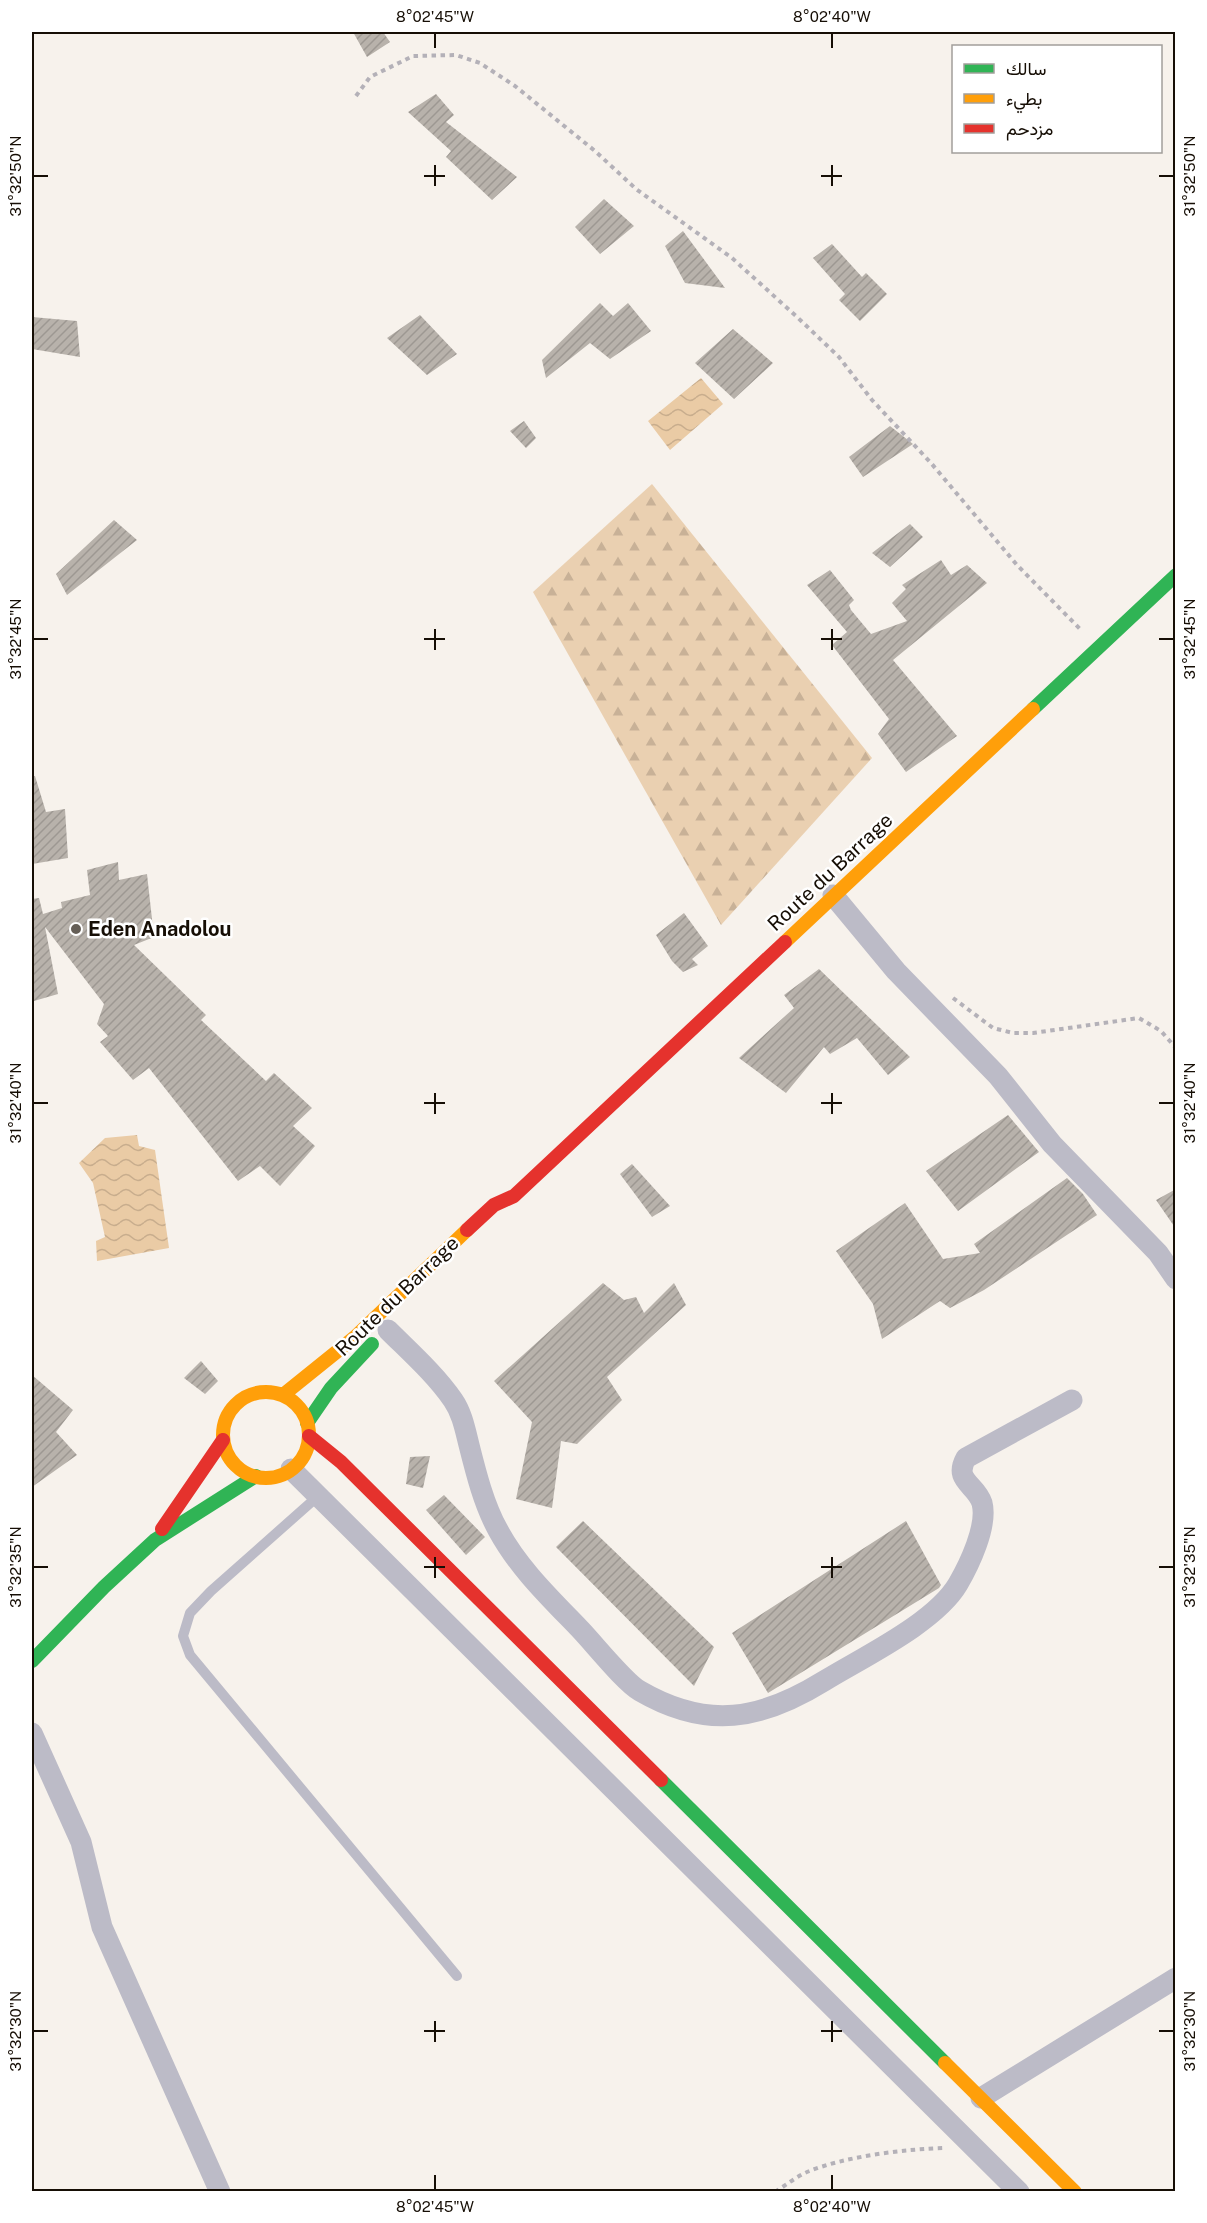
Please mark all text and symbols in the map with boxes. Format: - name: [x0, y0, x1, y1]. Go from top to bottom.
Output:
- text: 8°02'45"W: [396, 8, 474, 25]
- text: 8°02'40"W: [793, 8, 871, 25]
- legend: [952, 45, 1162, 153]
- text: سالك: [1006, 58, 1046, 79]
- text: بطيء: [1006, 88, 1042, 114]
- text: مزدحم: [1006, 118, 1053, 141]
- text: 31°32'50"N: [7, 135, 24, 217]
- text: 31°32'50"N: [1181, 135, 1198, 217]
- text: 31°32'45"N: [7, 598, 24, 680]
- text: 31°32'45"N: [1181, 598, 1198, 680]
- street label: Route du Barrage: [763, 808, 897, 936]
- place label: Eden Anadolou: [88, 917, 231, 941]
- marker: Eden Anadolou: [69, 922, 83, 936]
- text: 31°32'40"N: [7, 1063, 24, 1143]
- text: 31°32'40"N: [1181, 1063, 1198, 1143]
- street label: Route du Barrage: [330, 1231, 464, 1361]
- text: 31°32'35"N: [7, 1526, 24, 1608]
- text: 31°32'35"N: [1181, 1526, 1198, 1608]
- text: 31°32'30"N: [7, 1991, 24, 2071]
- text: 31°32'30"N: [1181, 1991, 1198, 2071]
- text: 8°02'45"W: [396, 2198, 474, 2215]
- text: 8°02'40"W: [793, 2198, 871, 2215]

